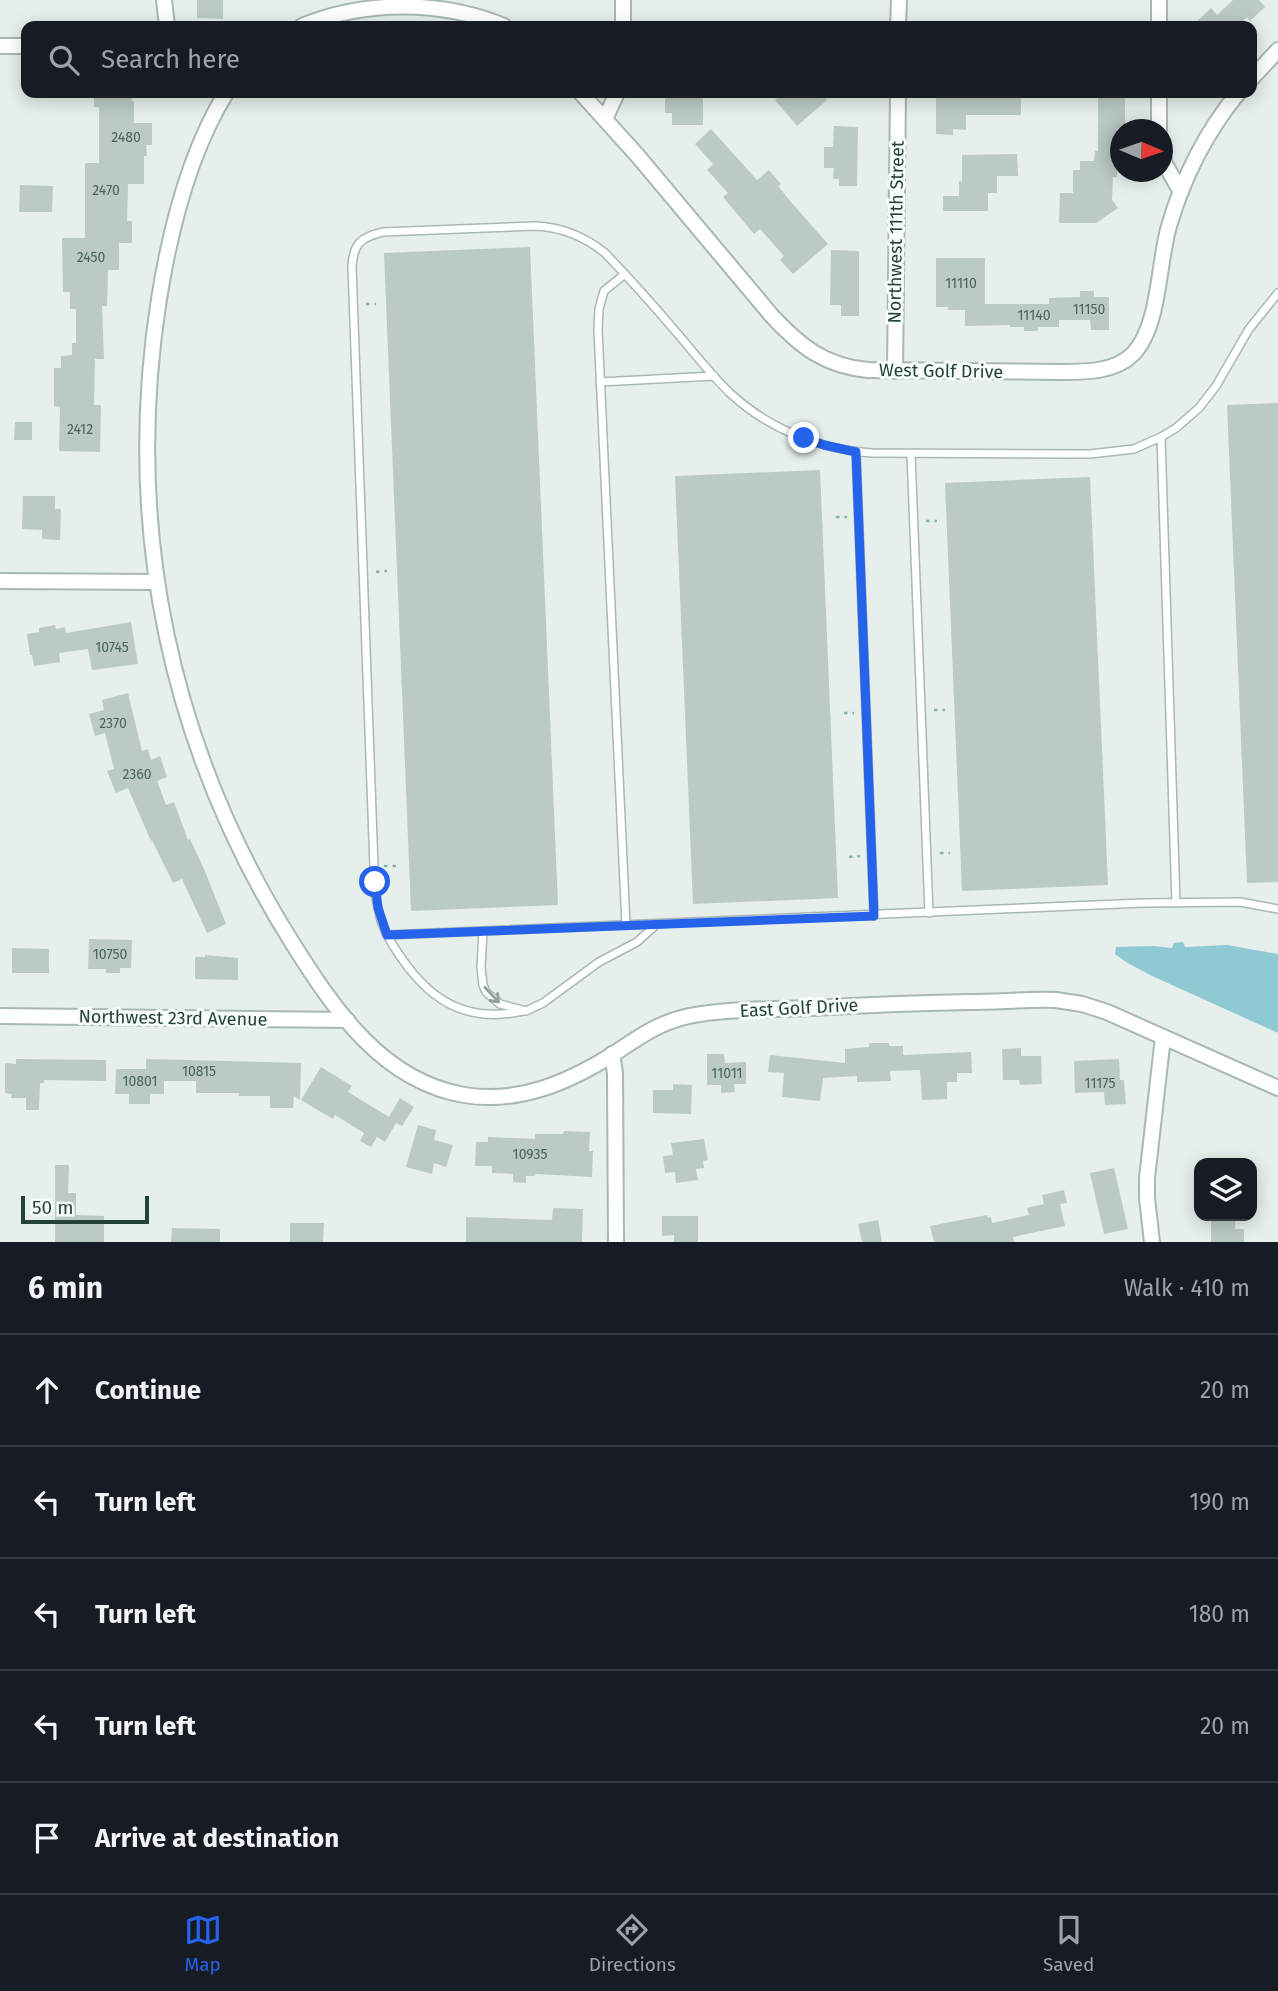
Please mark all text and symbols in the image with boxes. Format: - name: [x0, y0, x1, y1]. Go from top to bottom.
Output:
- search box: [21, 21, 1257, 98]
- icon: search: [45, 41, 83, 79]
- text: Search here: [101, 44, 240, 75]
- north arrow: [1110, 119, 1173, 182]
- house number: 2480: [111, 129, 141, 146]
- street label: Northwest 111th Street: [883, 140, 909, 324]
- house number: 2470: [92, 182, 120, 199]
- house number: 2450: [77, 249, 106, 266]
- house number: 11110: [945, 275, 977, 292]
- house number: 11150: [1073, 301, 1105, 318]
- house number: 11140: [1017, 307, 1051, 324]
- street label: West Golf Drive: [879, 359, 1003, 383]
- house number: 2412: [67, 421, 93, 438]
- route end: [788, 422, 819, 453]
- house number: 10745: [95, 639, 129, 656]
- house number: 2370: [99, 715, 127, 732]
- house number: 2360: [122, 766, 152, 783]
- route start: [359, 866, 390, 897]
- house number: 10750: [93, 946, 127, 963]
- one-way arrow: [484, 986, 500, 1004]
- street label: East Golf Drive: [739, 994, 859, 1022]
- street label: Northwest 23rd Avenue: [78, 1005, 268, 1031]
- house number: 10815: [182, 1063, 216, 1080]
- house number: 11011: [711, 1065, 743, 1082]
- house number: 10801: [122, 1073, 158, 1090]
- house number: 11175: [1085, 1075, 1115, 1092]
- house number: 10935: [513, 1146, 547, 1163]
- map controls: [1194, 1158, 1257, 1221]
- button: layers: [1194, 1158, 1257, 1221]
- scale bar: [21, 1193, 149, 1225]
- text: 50 m: [32, 1196, 73, 1219]
- text: 6 min: [28, 1270, 103, 1306]
- text: Walk · 410 m: [1124, 1274, 1250, 1302]
- icon: ahead: [28, 1371, 66, 1409]
- text: Continue: [95, 1375, 201, 1406]
- text: 20 m: [1200, 1376, 1250, 1404]
- icon: left: [28, 1483, 66, 1521]
- text: Turn left: [95, 1487, 196, 1518]
- text: 190 m: [1189, 1488, 1250, 1516]
- icon: left: [28, 1595, 66, 1633]
- text: Turn left: [95, 1599, 196, 1630]
- text: 180 m: [1189, 1600, 1250, 1628]
- icon: left: [28, 1707, 66, 1745]
- text: Turn left: [95, 1711, 196, 1742]
- text: 20 m: [1200, 1712, 1250, 1740]
- icon: arrive: [28, 1819, 66, 1857]
- text: Arrive at destination: [95, 1823, 339, 1854]
- tab: Map: [184, 1911, 222, 1976]
- tab: Directions: [589, 1911, 676, 1976]
- tab: Saved: [1043, 1911, 1094, 1976]

